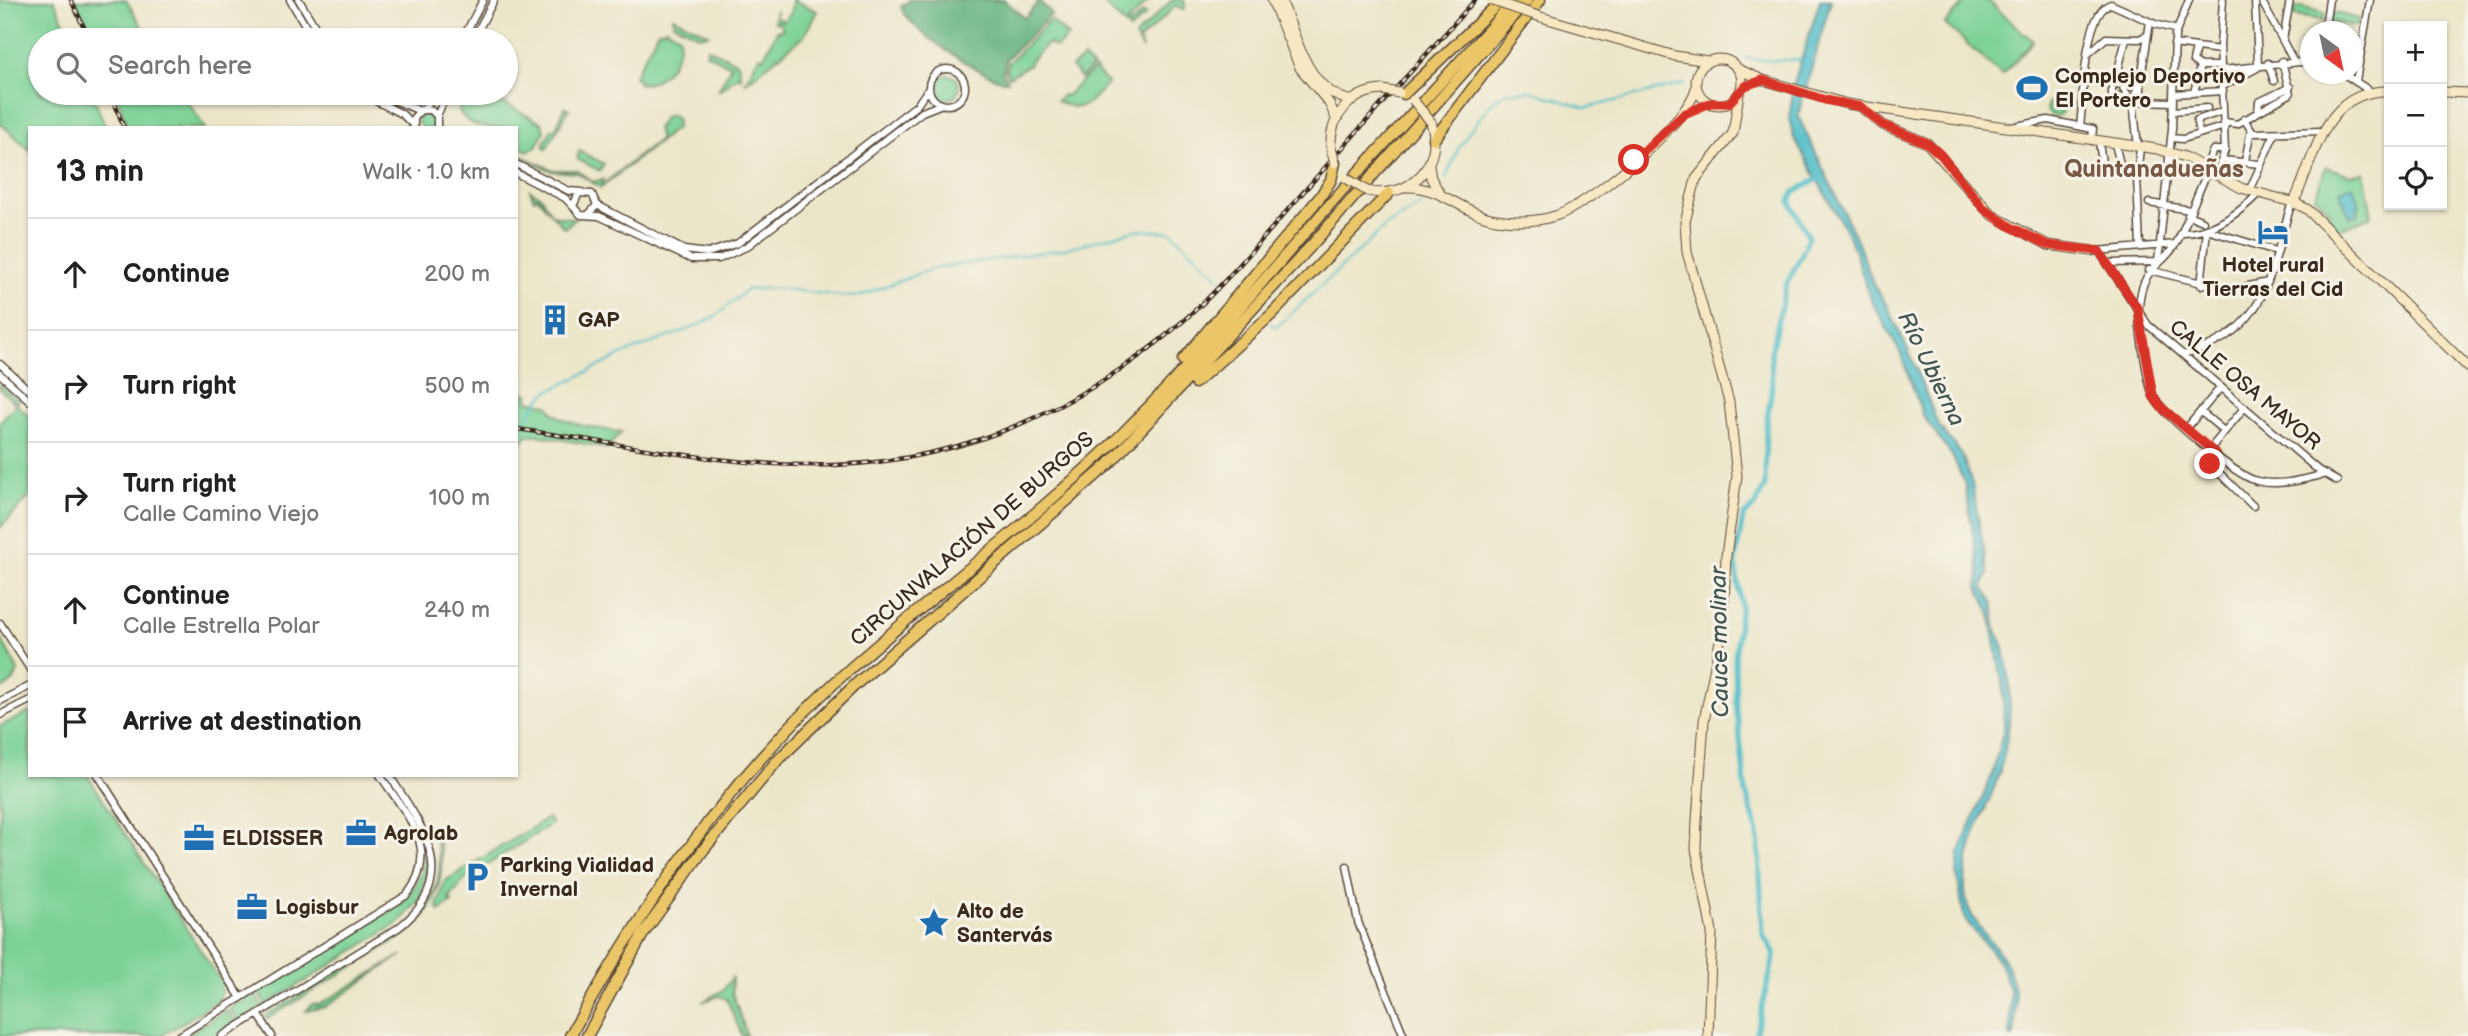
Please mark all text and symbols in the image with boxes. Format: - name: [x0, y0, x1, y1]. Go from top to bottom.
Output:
- north arrow: [2300, 21, 2363, 84]
- map controls: [2384, 21, 2447, 210]
- button: +: [2384, 21, 2447, 84]
- search box: [28, 28, 518, 105]
- icon: search: [52, 48, 90, 86]
- text: Search here: [108, 51, 252, 82]
- place label: Complejo Deportivo El Portero: [2055, 64, 2246, 113]
- sports icon: Complejo Deportivo El Portero: [2015, 71, 2049, 105]
- button: −: [2384, 84, 2447, 147]
- route start: [1618, 144, 1649, 175]
- button: locate: [2384, 147, 2447, 210]
- text: 13 min: [56, 154, 144, 190]
- district label: Quintanadueñas: [2064, 155, 2244, 184]
- text: Walk · 1.0 km: [363, 158, 490, 186]
- hotel icon: Hotel rural Tierras del Cid: [2256, 215, 2290, 249]
- place label: Hotel rural Tierras del Cid: [2203, 253, 2343, 302]
- icon: ahead: [56, 255, 94, 293]
- text: Continue: [123, 259, 230, 290]
- text: 200 m: [424, 260, 490, 288]
- building icon: GAP: [538, 303, 572, 337]
- water label: Río Ubierna: [1891, 307, 1971, 431]
- place label: GAP: [578, 308, 620, 333]
- street label: CALLE OSA MAYOR: [2164, 314, 2326, 456]
- icon: right: [56, 367, 94, 405]
- text: Turn right: [123, 371, 236, 402]
- text: 500 m: [425, 372, 490, 400]
- street label: CIRCUNVALACIÓN DE BURGOS: [845, 427, 1099, 651]
- route end: [2194, 448, 2225, 479]
- text: Turn right: [123, 469, 236, 500]
- icon: right: [56, 479, 94, 517]
- text: 100 m: [429, 484, 490, 512]
- text: Calle Camino Viejo: [123, 500, 319, 528]
- water label: Cauce molinar: [1705, 565, 1735, 718]
- text: Continue: [123, 581, 230, 612]
- icon: ahead: [56, 591, 94, 629]
- text: 240 m: [424, 596, 490, 624]
- text: Calle Estrella Polar: [123, 612, 320, 640]
- icon: arrive: [56, 703, 94, 741]
- text: Arrive at destination: [123, 707, 362, 738]
- office icon: Agrolab: [344, 816, 378, 850]
- office icon: ELDISSER: [182, 821, 216, 855]
- place label: Agrolab: [383, 821, 458, 846]
- place label: ELDISSER: [222, 826, 323, 851]
- place label: Parking Vialidad Invernal: [500, 853, 654, 902]
- parking icon: Parking Vialidad Invernal: [460, 860, 494, 894]
- office icon: Logisbur: [235, 890, 269, 924]
- place label: Logisbur: [275, 895, 359, 920]
- place label: Alto de Santervás: [956, 899, 1053, 948]
- place icon: Alto de Santervás: [917, 906, 951, 940]

